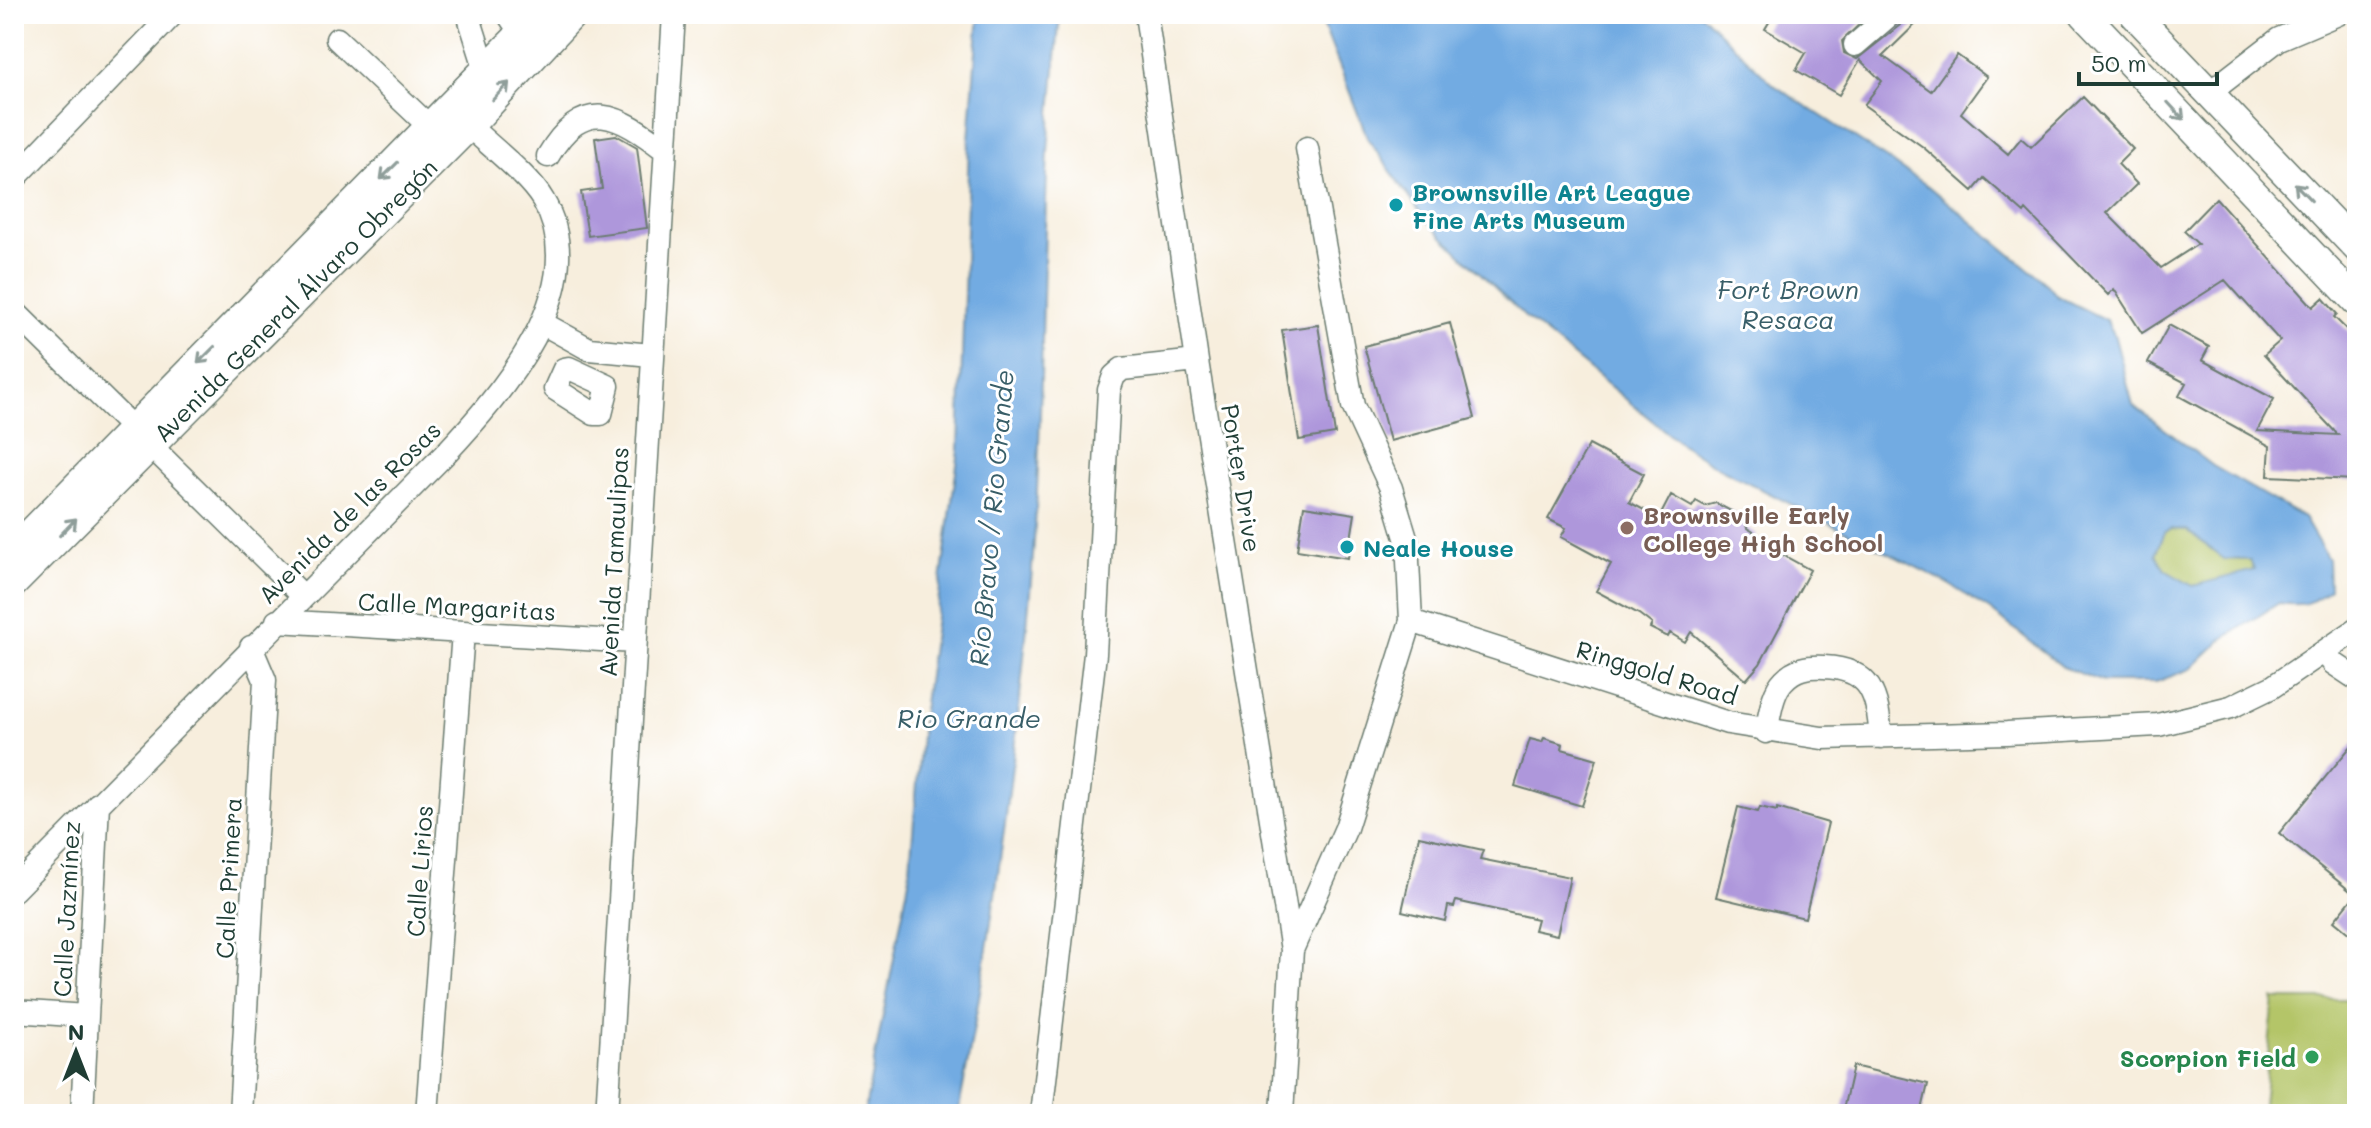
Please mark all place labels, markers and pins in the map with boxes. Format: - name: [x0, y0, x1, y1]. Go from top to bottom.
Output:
- place label: Brownsville Art League Fine Arts Museum: [1412, 176, 1690, 235]
- marker: Brownsville Art League Fine Arts Museum: [1387, 196, 1405, 214]
- place label: Brownsville Early College High School: [1643, 499, 1883, 558]
- marker: Brownsville Early College High School: [1618, 519, 1636, 537]
- place label: Neale House: [1363, 532, 1514, 563]
- marker: Neale House: [1338, 538, 1356, 556]
- place label: Scorpion Field: [2120, 1042, 2296, 1073]
- marker: Scorpion Field: [2303, 1048, 2321, 1066]

